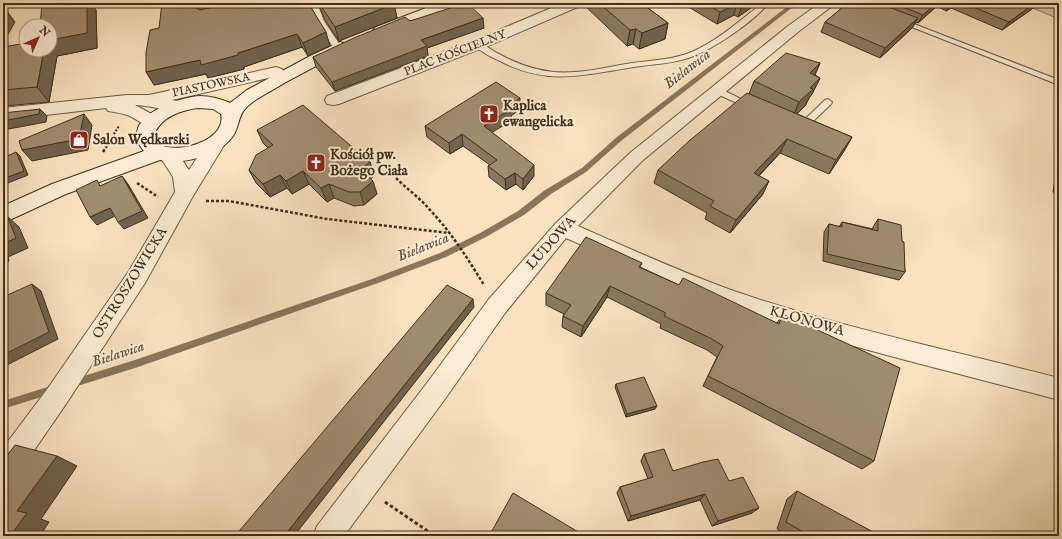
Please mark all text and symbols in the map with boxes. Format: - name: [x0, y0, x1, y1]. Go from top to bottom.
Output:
- north arrow: [18, 18, 58, 58]
- text: N: [35, 23, 53, 40]
- street label: PLAC KOŚCIELNY: [401, 25, 509, 79]
- water label: Bielawica: [660, 45, 714, 93]
- street label: PIASTOWSKA: [171, 69, 252, 101]
- place label: Kaplica ewangelicka: [503, 97, 574, 131]
- church icon: Kaplica ewangelicka: [478, 103, 500, 125]
- shop icon: Salon Wędkarski: [68, 129, 90, 151]
- place label: Salon Wędkarski: [93, 131, 190, 149]
- place label: Kościół pw. Bożego Ciała: [330, 146, 408, 180]
- church icon: Kościół pw. Bożego Ciała: [305, 152, 327, 174]
- street label: LUDOWA: [522, 212, 580, 274]
- street label: OSTROSZOWICKA: [88, 223, 172, 342]
- water label: Bielawica: [394, 228, 452, 266]
- street label: KLONOWA: [767, 302, 847, 340]
- water label: Bielawica: [89, 336, 147, 371]

